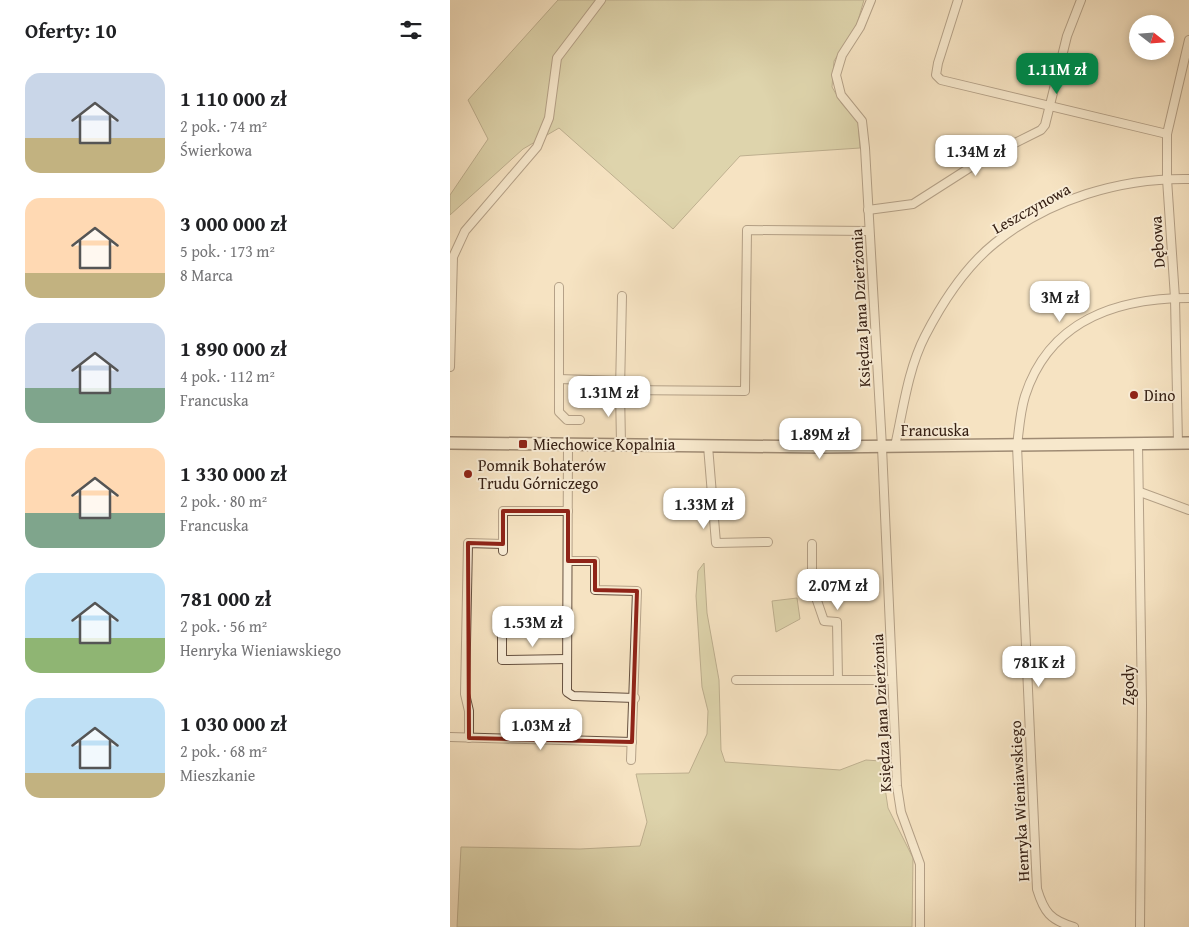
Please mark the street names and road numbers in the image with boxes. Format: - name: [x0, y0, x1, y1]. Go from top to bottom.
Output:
- street label: Leszczynowa: [987, 176, 1075, 239]
- street label: Dębowa: [1143, 215, 1171, 269]
- street label: Księdza Jana Dzierżonia: [844, 228, 876, 388]
- street label: Francuska: [901, 418, 970, 442]
- street label: Księdza Jana Dzierżonia: [865, 633, 897, 793]
- street label: Zgody: [1116, 664, 1140, 706]
- street label: Henryka Wieniawskiego: [1003, 720, 1035, 882]

